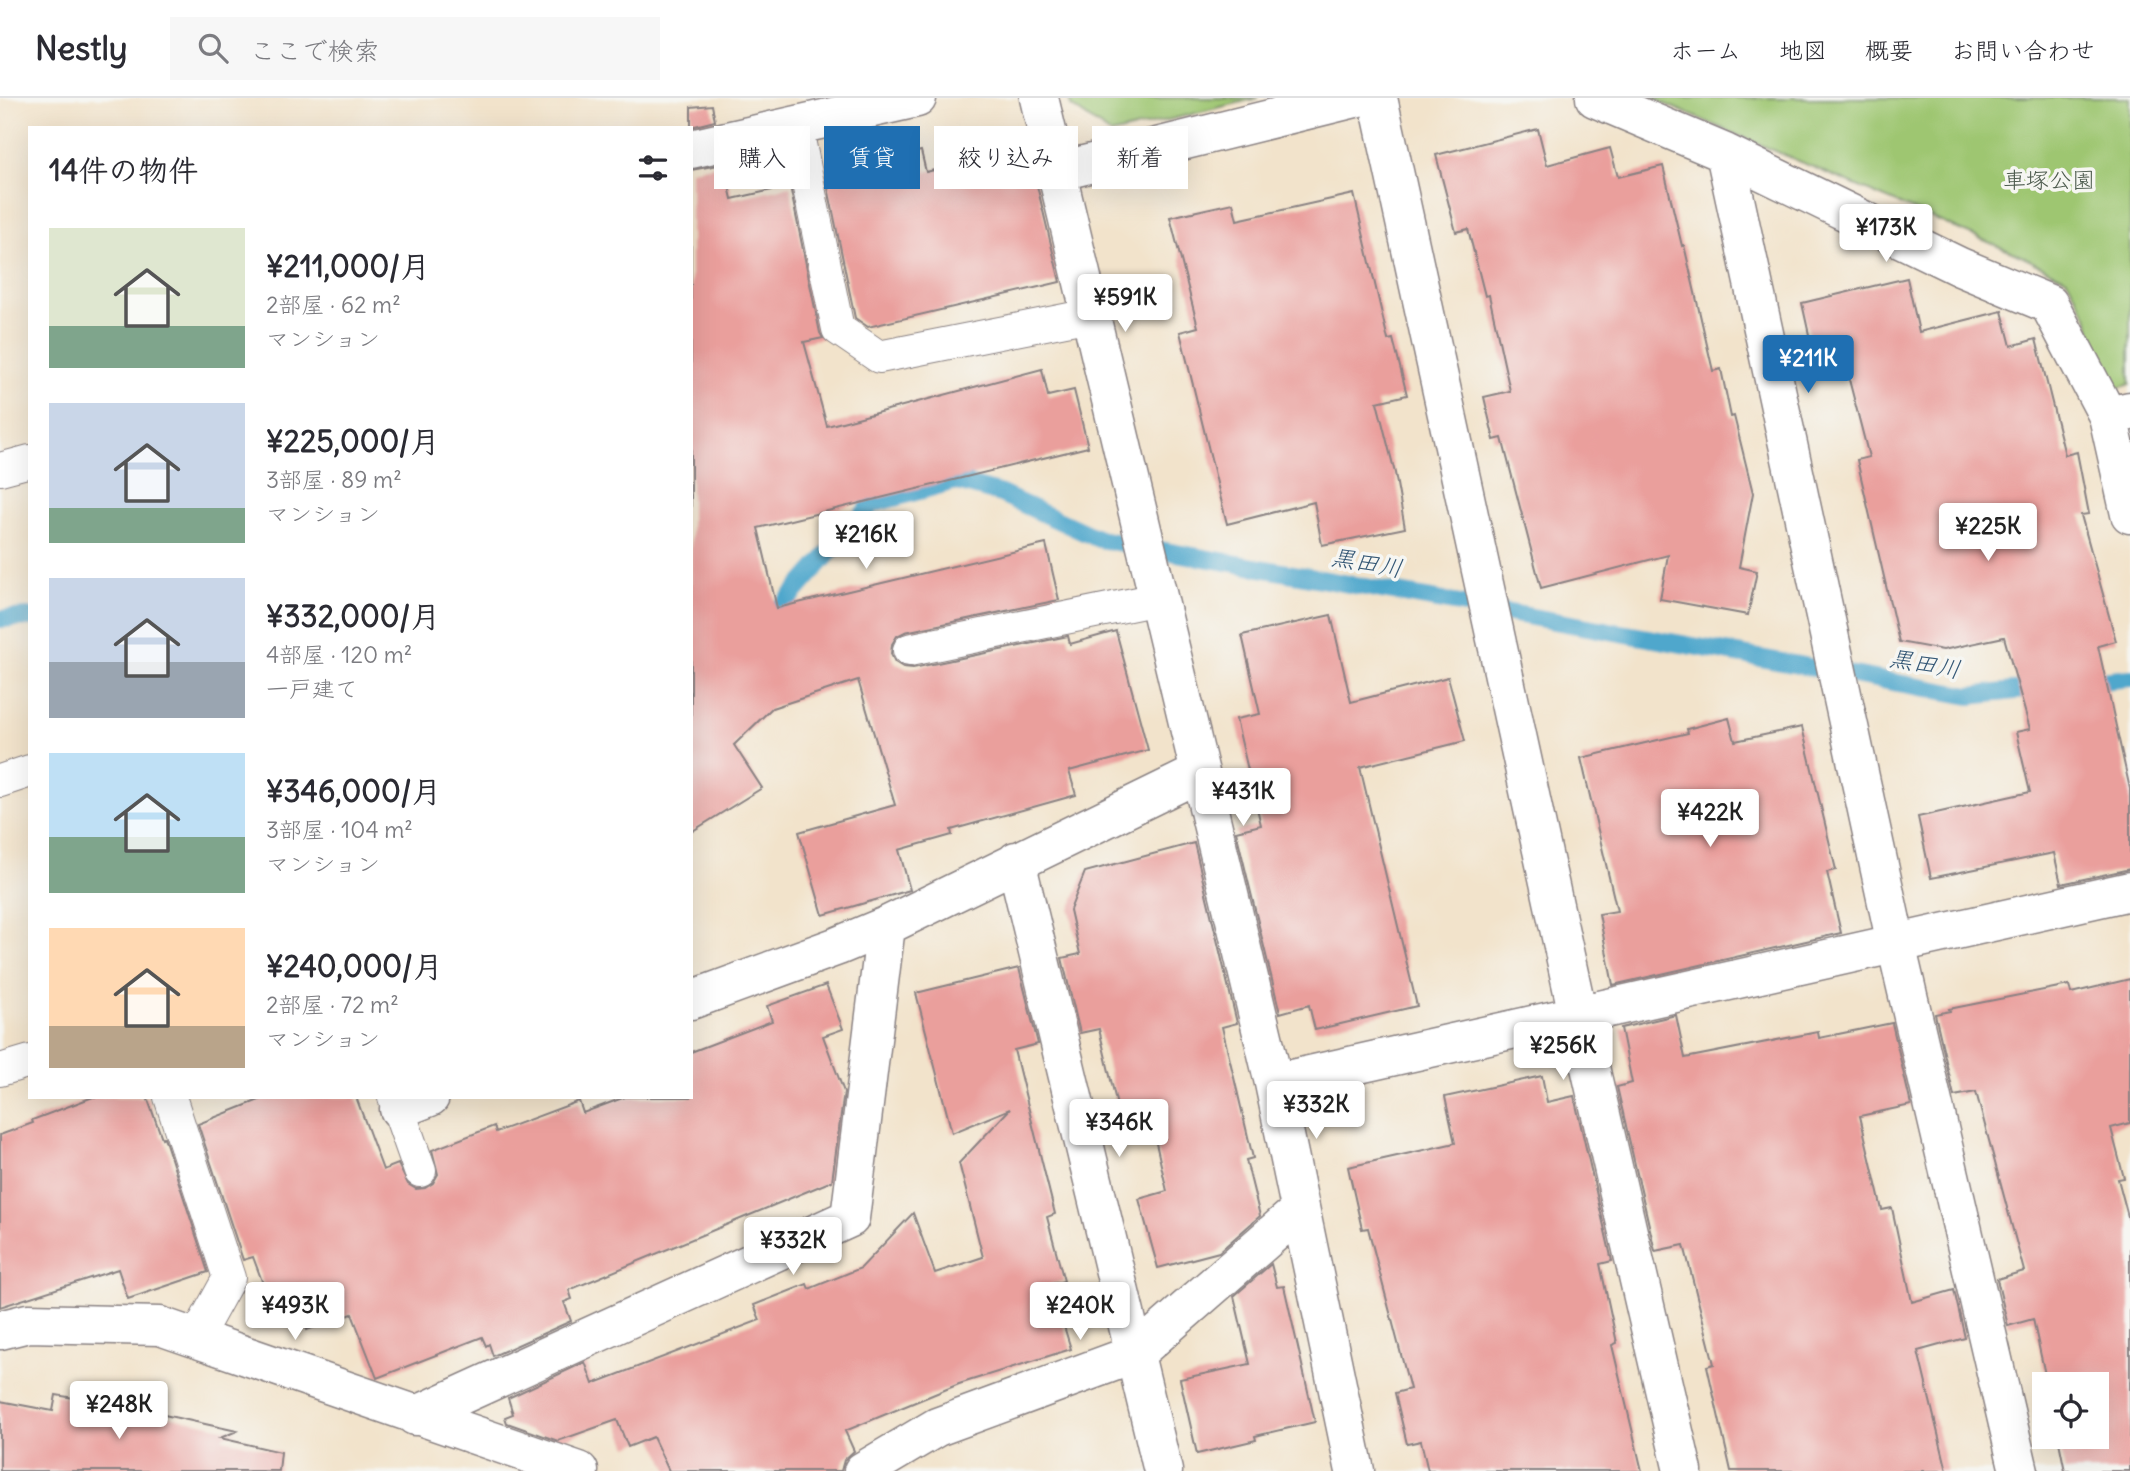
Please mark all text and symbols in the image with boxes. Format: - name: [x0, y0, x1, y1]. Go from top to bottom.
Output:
- search box: [170, 17, 660, 80]
- text: Nestly: [35, 27, 128, 69]
- icon: search: [194, 29, 232, 67]
- text: ここで検索: [250, 34, 380, 67]
- text: ホーム: [1670, 35, 1741, 65]
- text: 地図: [1779, 35, 1827, 65]
- text: 概要: [1865, 35, 1913, 65]
- text: お問い合わせ: [1951, 35, 2095, 65]
- chip: 購入: [714, 126, 810, 189]
- chip: 賃貸: [824, 126, 920, 189]
- chip: 絞り込み: [934, 126, 1078, 189]
- chip: 新着: [1092, 126, 1188, 189]
- icon: filters: [634, 149, 672, 187]
- text: 14件の物件: [49, 151, 198, 189]
- park label: 車塚公園: [2003, 165, 2095, 194]
- pin: ¥173K: [1837, 204, 1935, 264]
- text: ¥173K: [1855, 212, 1917, 241]
- text: ¥211,000/月: [266, 247, 430, 285]
- icon: home: [105, 256, 189, 340]
- pin: ¥591K: [1076, 274, 1174, 334]
- text: ¥591K: [1093, 282, 1157, 311]
- text: 2部屋 · 62 m²: [266, 290, 401, 319]
- text: マンション: [266, 324, 380, 353]
- pin: ¥211K: [1759, 336, 1857, 395]
- text: ¥211K: [1779, 343, 1837, 372]
- text: ¥225,000/月: [266, 422, 440, 460]
- icon: home: [105, 431, 189, 515]
- text: 3部屋 · 89 m²: [266, 465, 402, 494]
- text: マンション: [266, 499, 380, 528]
- pin: ¥225K: [1939, 504, 2037, 563]
- text: ¥225K: [1955, 511, 2021, 540]
- pin: ¥216K: [817, 512, 915, 571]
- text: ¥216K: [835, 519, 897, 548]
- water label: 黒田川: [1329, 541, 1405, 583]
- text: ¥332,000/月: [266, 597, 440, 635]
- icon: home: [105, 606, 189, 690]
- text: 4部屋 · 120 m²: [266, 640, 412, 669]
- water label: 黒田川: [1887, 642, 1963, 684]
- text: 一戸建て: [266, 674, 358, 703]
- pin: ¥431K: [1194, 768, 1292, 828]
- text: ¥346,000/月: [266, 772, 441, 810]
- text: ¥431K: [1212, 776, 1274, 805]
- icon: home: [105, 781, 189, 865]
- pin: ¥422K: [1661, 790, 1759, 849]
- text: ¥422K: [1677, 797, 1743, 826]
- text: 3部屋 · 104 m²: [266, 815, 413, 844]
- text: マンション: [266, 849, 380, 878]
- text: ¥240,000/月: [266, 947, 443, 985]
- icon: home: [105, 956, 189, 1040]
- text: 2部屋 · 72 m²: [266, 990, 399, 1019]
- pin: ¥256K: [1514, 1023, 1612, 1082]
- text: マンション: [266, 1024, 380, 1053]
- text: ¥256K: [1530, 1030, 1596, 1059]
- pin: ¥332K: [1267, 1082, 1365, 1141]
- text: ¥332K: [1283, 1089, 1349, 1118]
- pin: ¥346K: [1070, 1100, 1168, 1159]
- text: ¥346K: [1085, 1107, 1153, 1136]
- pin: ¥332K: [744, 1218, 842, 1277]
- text: ¥332K: [760, 1225, 826, 1254]
- pin: ¥493K: [246, 1282, 344, 1342]
- pin: ¥240K: [1031, 1282, 1129, 1342]
- text: ¥493K: [261, 1290, 329, 1319]
- text: ¥240K: [1046, 1290, 1114, 1319]
- map controls: [2032, 1372, 2109, 1449]
- button: locate: [2032, 1372, 2109, 1449]
- pin: ¥248K: [70, 1382, 168, 1441]
- text: ¥248K: [86, 1389, 152, 1418]

